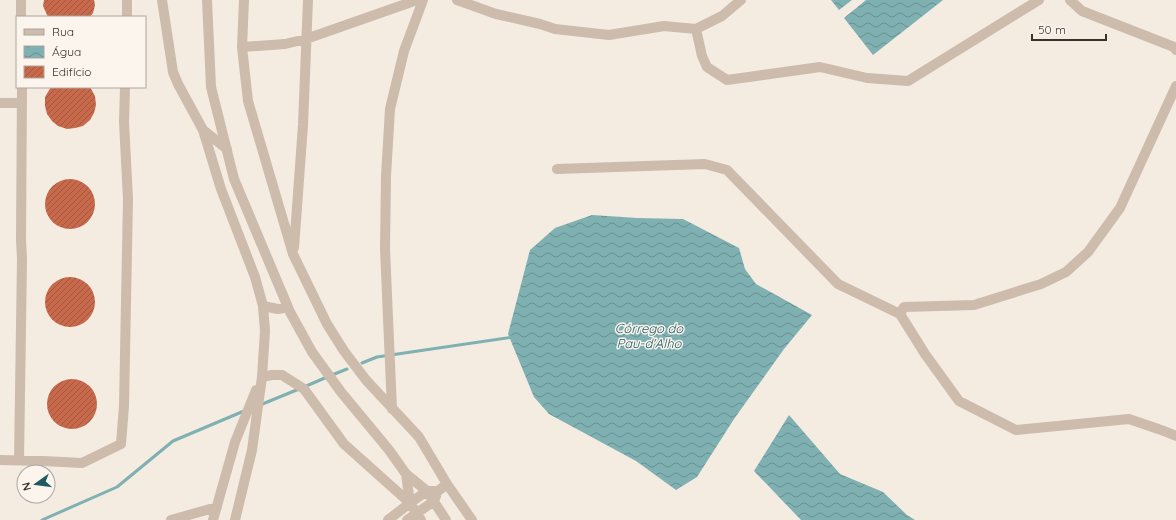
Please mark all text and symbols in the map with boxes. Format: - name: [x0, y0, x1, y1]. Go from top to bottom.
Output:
- legend: [16, 16, 146, 88]
- scale bar: [1032, 16, 1106, 42]
- text: 50 m: [1038, 22, 1066, 37]
- text: Rua: [52, 24, 74, 39]
- text: Água: [52, 44, 81, 59]
- text: Edifício: [52, 64, 92, 79]
- water label: Córrego do Pau-d'Alho: [615, 320, 684, 351]
- north arrow: [16, 464, 56, 504]
- text: N: [19, 481, 34, 492]

